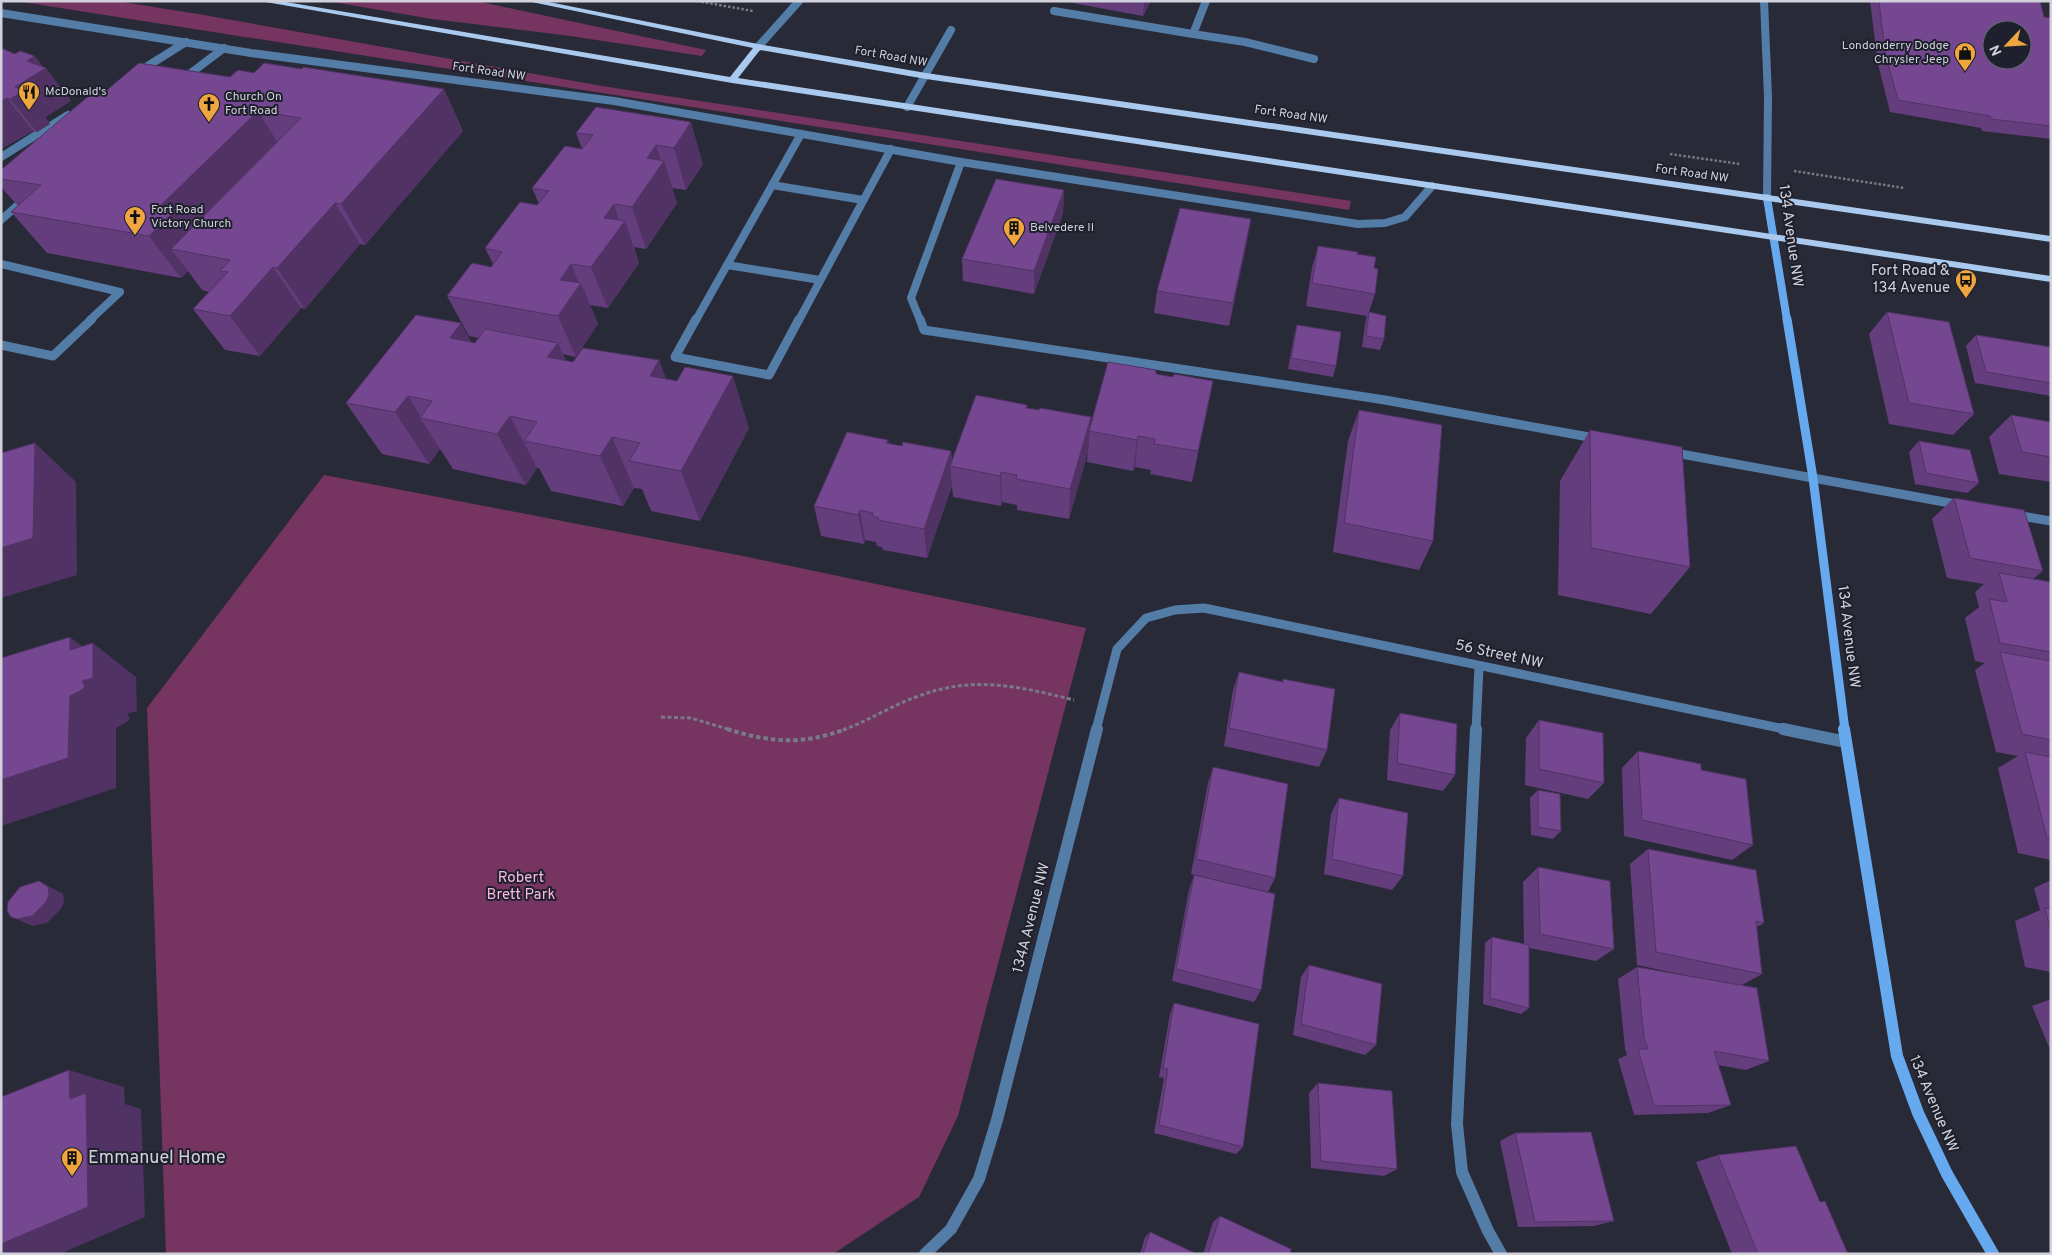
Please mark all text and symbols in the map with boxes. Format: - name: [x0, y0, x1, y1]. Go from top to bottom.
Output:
- north arrow: [1982, 20, 2032, 70]
- place label: Londonderry Dodge Chrysler Jeep: [1842, 38, 1949, 68]
- shop icon: Londonderry Dodge Chrysler Jeep: [1953, 41, 1977, 72]
- text: N: [1987, 42, 2006, 58]
- street label: Fort Road NW: [853, 43, 929, 71]
- street label: Fort Road NW: [451, 59, 527, 85]
- restaurant icon: McDonald's: [17, 80, 41, 111]
- place label: McDonald's: [45, 84, 107, 100]
- place label: Church On Fort Road: [225, 89, 282, 119]
- church icon: Church On Fort Road: [197, 92, 221, 123]
- street label: Fort Road NW: [1253, 102, 1329, 128]
- street label: Fort Road NW: [1654, 161, 1730, 187]
- street label: 134 Avenue NW: [1773, 183, 1807, 289]
- place label: Fort Road Victory Church: [151, 202, 231, 232]
- church icon: Fort Road Victory Church: [123, 205, 147, 236]
- building icon: Belvedere II: [1002, 216, 1026, 247]
- place label: Belvedere II: [1030, 220, 1094, 236]
- place label: Fort Road & 134 Avenue: [1871, 262, 1950, 298]
- bus stop icon: Fort Road & 134 Avenue: [1954, 268, 1978, 299]
- street label: 134 Avenue NW: [1832, 584, 1864, 690]
- street label: 56 Street NW: [1453, 636, 1545, 674]
- street label: 134A Avenue NW: [1009, 861, 1055, 975]
- park label: Robert Brett Park: [487, 869, 555, 905]
- street label: 134 Avenue NW: [1904, 1053, 1962, 1155]
- building icon: Emmanuel Home: [60, 1146, 84, 1177]
- place label: Emmanuel Home: [88, 1147, 226, 1170]

